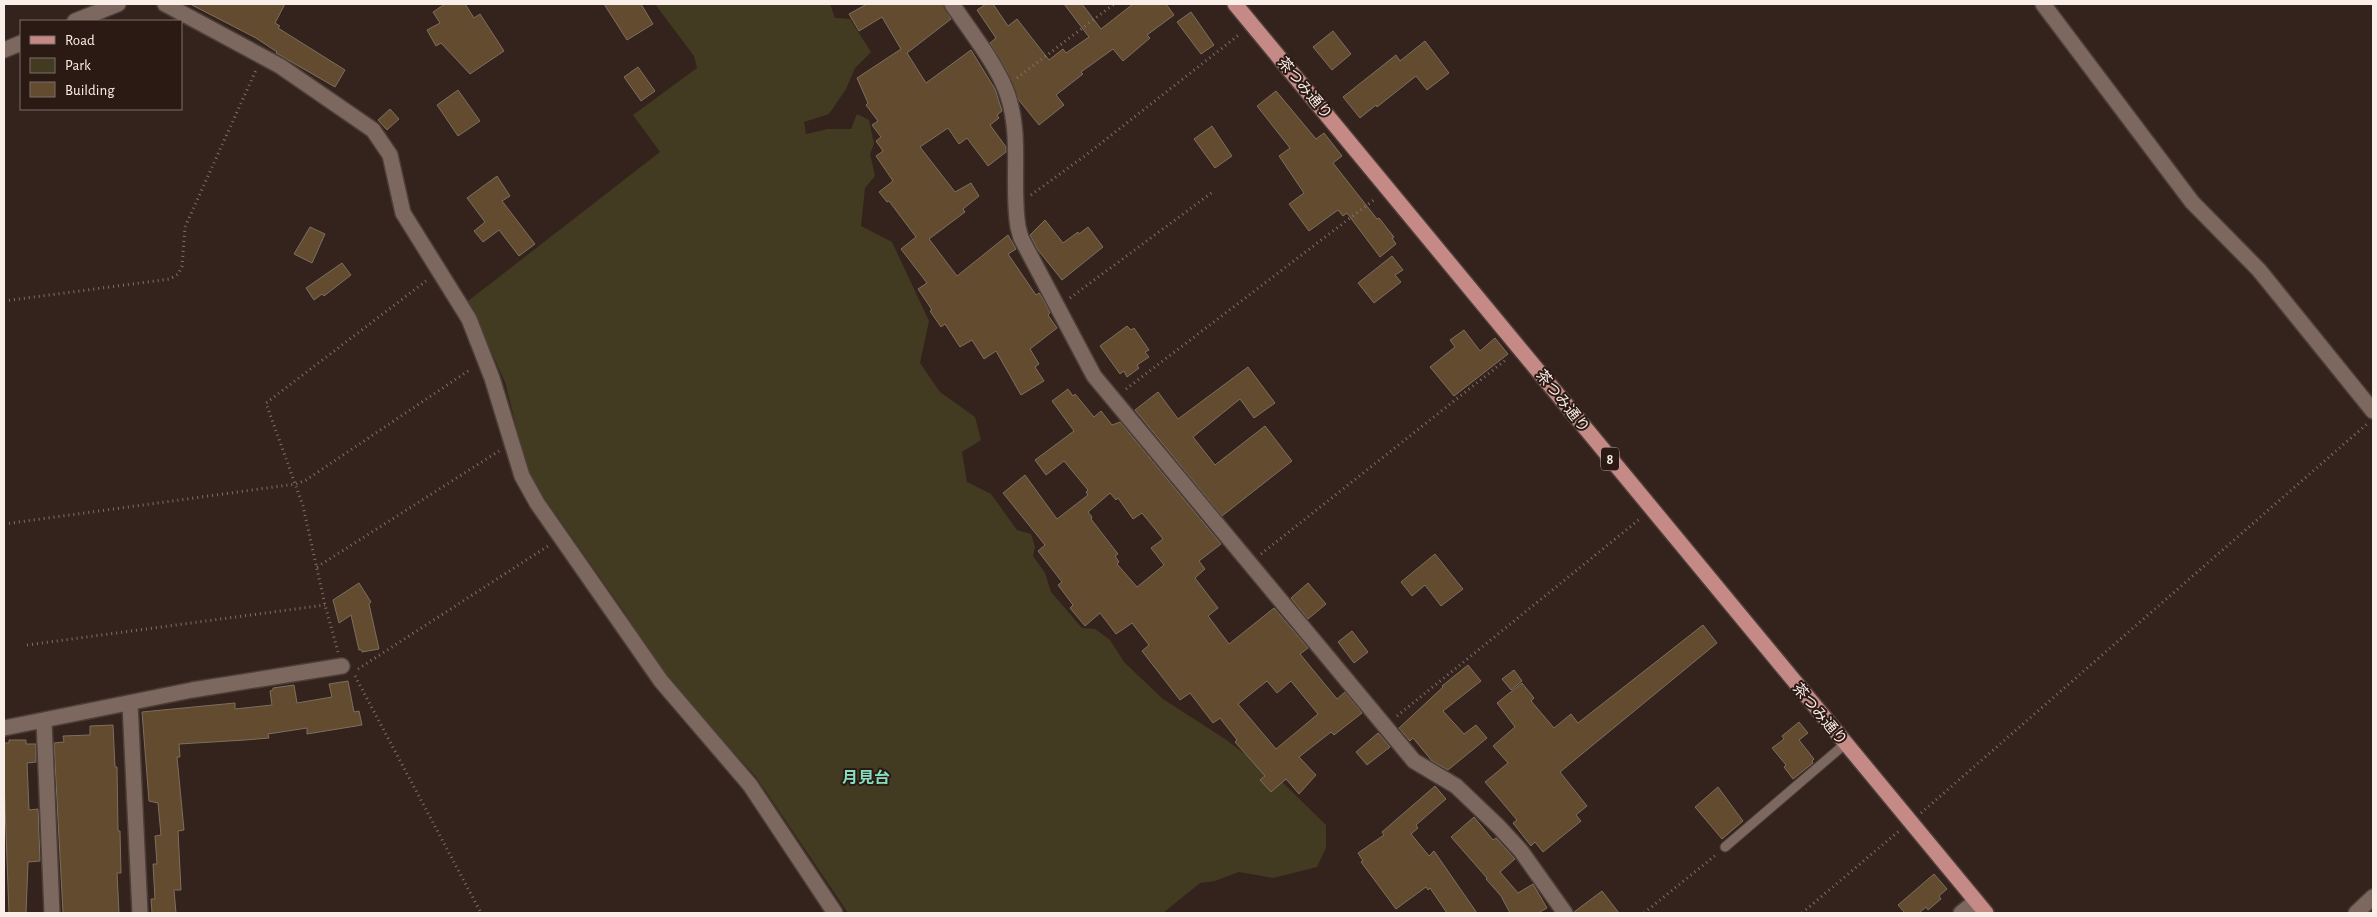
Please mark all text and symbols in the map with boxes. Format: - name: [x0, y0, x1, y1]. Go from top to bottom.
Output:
- legend: [20, 20, 182, 110]
- text: Road: [65, 33, 95, 48]
- street label: 茶つみ通り: [1275, 54, 1335, 122]
- text: Park: [65, 58, 91, 73]
- text: Building: [65, 83, 115, 98]
- street label: 茶つみ通り: [1533, 367, 1593, 435]
- road number: 8: [1601, 448, 1619, 470]
- street label: 茶つみ通り: [1790, 680, 1850, 748]
- district label: 月見台: [842, 769, 890, 786]

